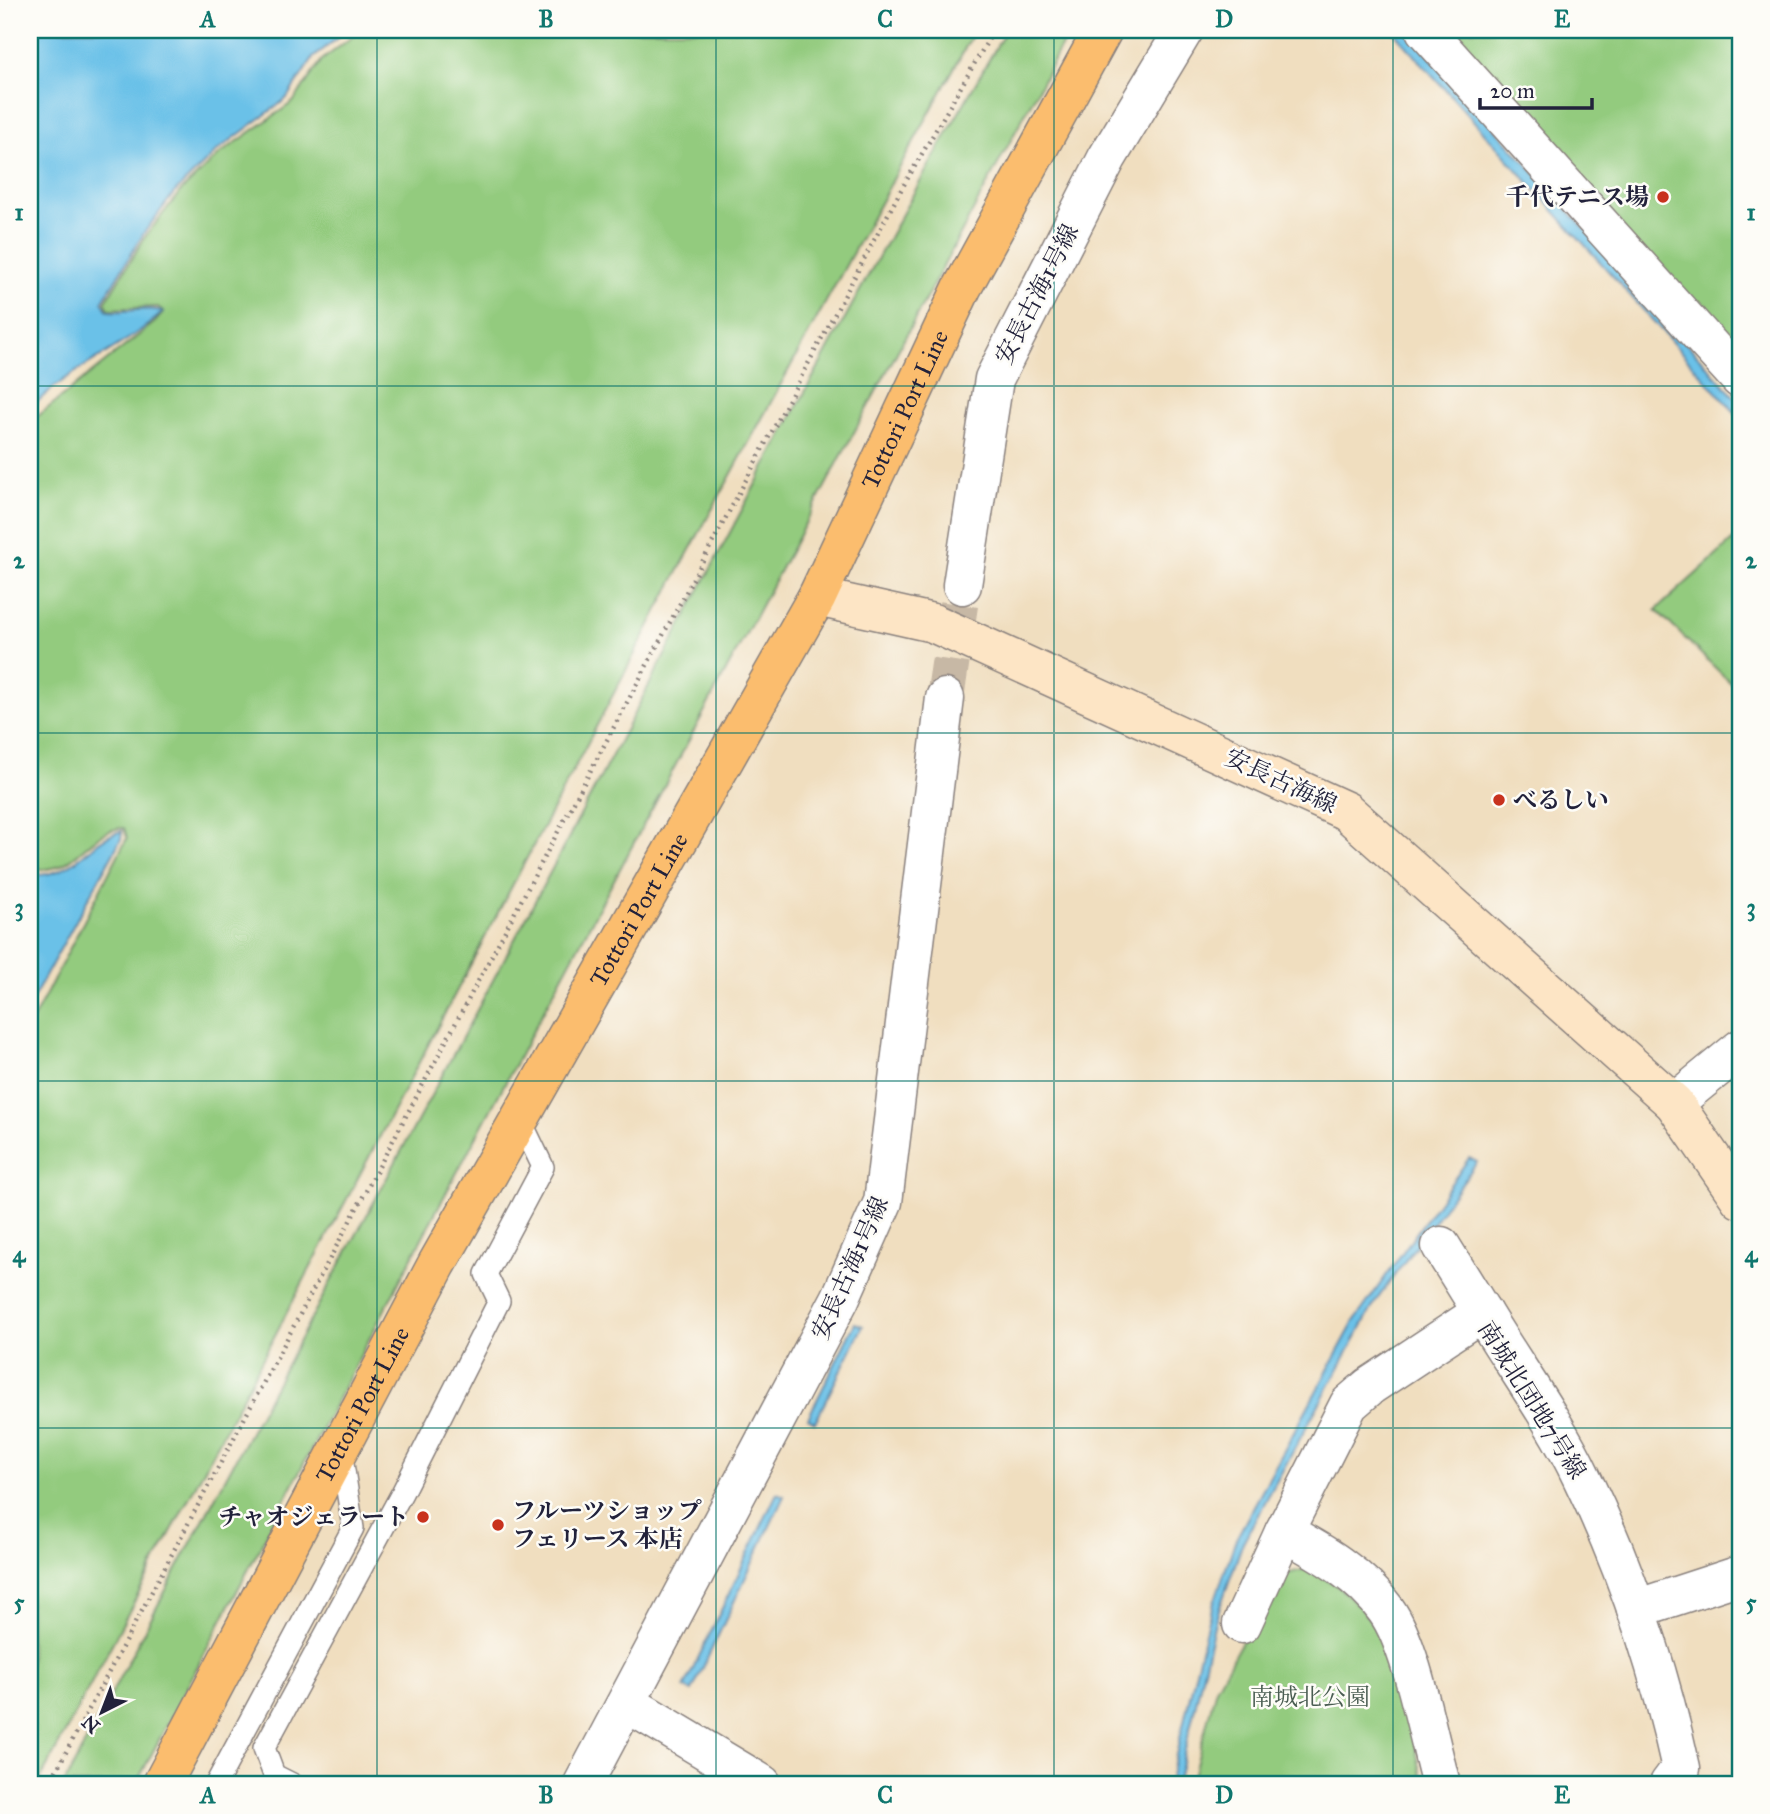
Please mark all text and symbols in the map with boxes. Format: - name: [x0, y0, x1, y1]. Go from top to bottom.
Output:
- text: A: [198, 5, 216, 33]
- text: B: [538, 5, 554, 33]
- text: C: [877, 5, 893, 33]
- text: D: [1215, 5, 1233, 33]
- text: E: [1554, 5, 1571, 33]
- scale bar: [1480, 66, 1592, 110]
- text: 20 m: [1490, 78, 1535, 104]
- place label: 千代テニス場: [1506, 182, 1649, 212]
- marker: 千代テニス場: [1655, 189, 1671, 205]
- text: 1: [14, 198, 24, 226]
- text: 1: [1746, 198, 1756, 226]
- street label: 安長古海1号線: [989, 219, 1085, 369]
- street label: Tottori Port Line: [855, 325, 955, 494]
- text: 2: [13, 546, 25, 574]
- text: 2: [1745, 546, 1757, 574]
- street label: 安長古海線: [1220, 742, 1342, 820]
- place label: べるしい: [1513, 785, 1609, 815]
- marker: べるしい: [1491, 792, 1507, 808]
- street label: Tottori Port Line: [583, 828, 694, 992]
- text: 3: [14, 893, 24, 922]
- text: 3: [1746, 893, 1756, 922]
- street label: 安長古海1号線: [805, 1192, 895, 1344]
- text: 4: [13, 1240, 27, 1268]
- text: 4: [1745, 1240, 1759, 1268]
- street label: 南城北団地7号線: [1471, 1315, 1593, 1485]
- street label: Tottori Port Line: [309, 1322, 416, 1488]
- place label: フルーツショップ フェリース 本店: [512, 1496, 703, 1554]
- place label: チャオジェラート: [218, 1502, 409, 1532]
- marker: チャオジェラート: [415, 1509, 431, 1525]
- marker: フルーツショップ フェリース 本店: [490, 1517, 506, 1533]
- text: 5: [14, 1588, 25, 1616]
- text: 5: [1746, 1588, 1757, 1616]
- north arrow: [66, 1678, 136, 1748]
- park label: 南城北公園: [1250, 1682, 1370, 1712]
- text: N: [77, 1710, 105, 1738]
- text: A: [198, 1781, 216, 1809]
- text: B: [538, 1781, 554, 1809]
- text: C: [877, 1781, 893, 1809]
- text: D: [1215, 1781, 1233, 1809]
- text: E: [1554, 1781, 1571, 1809]

